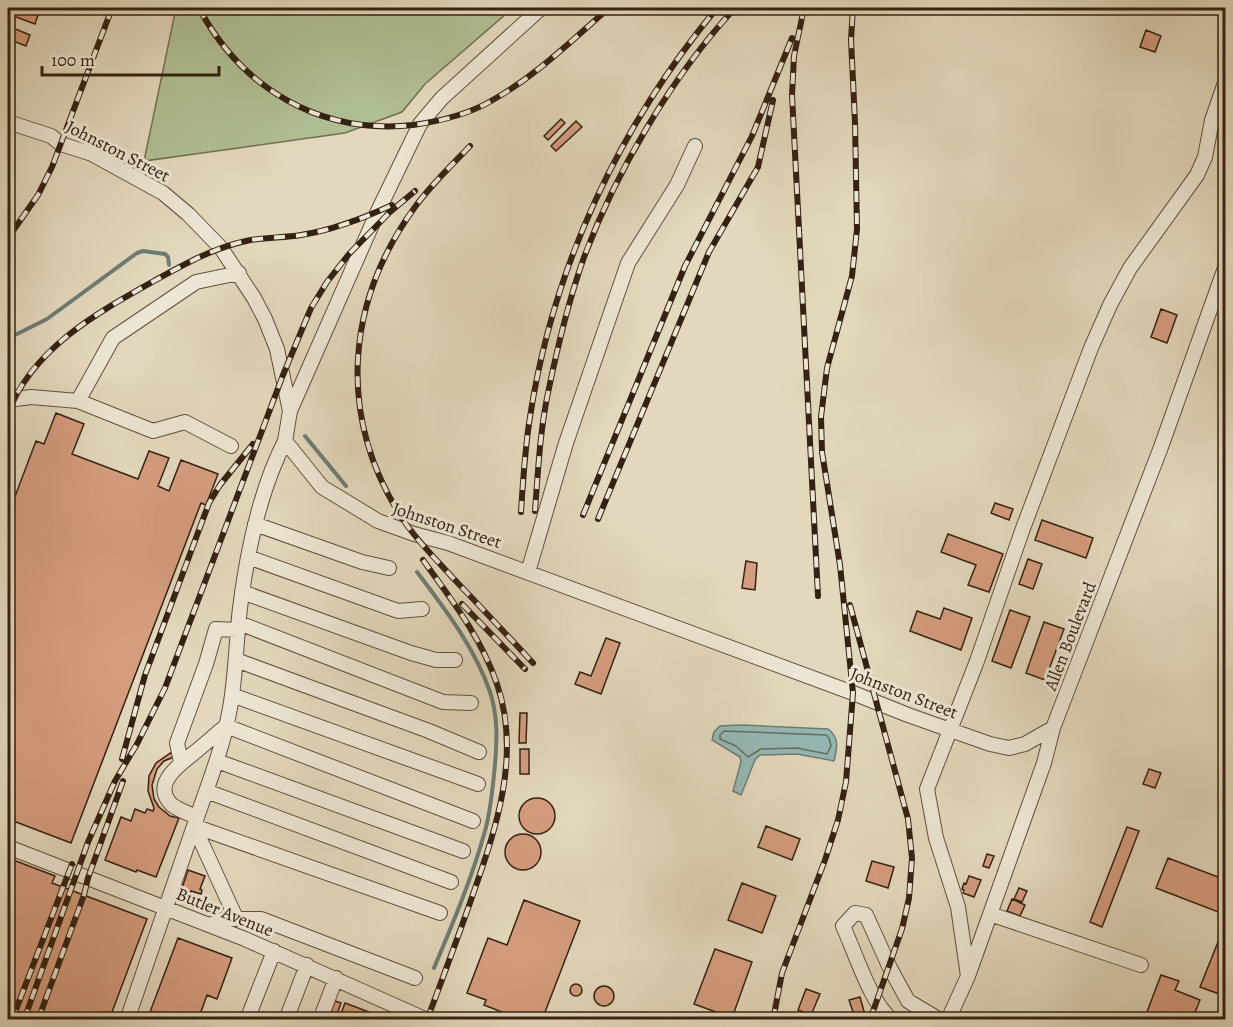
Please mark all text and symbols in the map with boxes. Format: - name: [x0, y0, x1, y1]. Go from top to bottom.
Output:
- scale bar: [42, 39, 219, 77]
- text: 100 m: [51, 48, 95, 72]
- street label: Johnston Street: [62, 115, 174, 187]
- street label: Johnston Street: [389, 496, 505, 554]
- street label: Allen Boulevard: [1038, 578, 1102, 695]
- street label: Johnston Street: [847, 661, 961, 725]
- street label: Butler Avenue: [173, 882, 277, 942]

